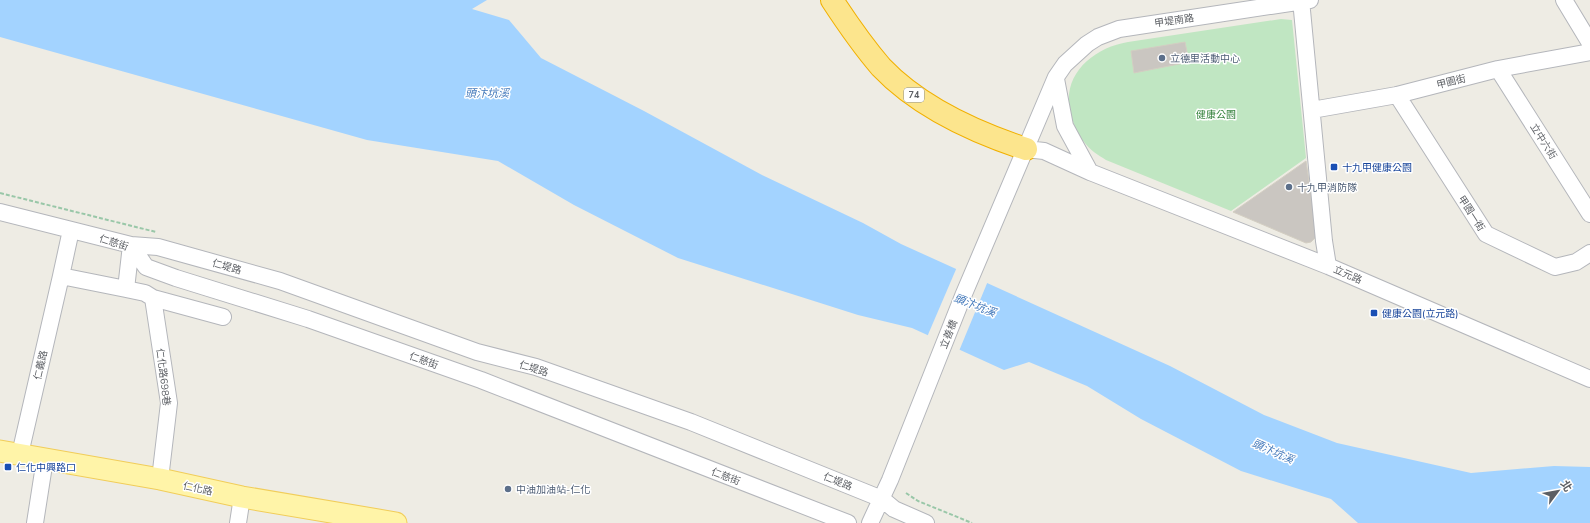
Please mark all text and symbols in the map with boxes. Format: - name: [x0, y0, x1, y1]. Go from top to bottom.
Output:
- street label: 甲堤南路: [1153, 11, 1195, 31]
- place label: 立德里活動中心: [1170, 52, 1240, 66]
- marker: 立德里活動中心: [1157, 53, 1167, 63]
- street label: 甲園街: [1435, 72, 1467, 92]
- water label: 頭汴坑溪: [465, 86, 511, 101]
- road number: 74: [904, 88, 924, 102]
- park label: 健康公園: [1196, 108, 1236, 122]
- street label: 立中六街: [1527, 121, 1560, 162]
- place label: 十九甲健康公園: [1342, 161, 1412, 175]
- marker: 十九甲健康公園: [1329, 162, 1339, 172]
- place label: 十九甲消防隊: [1297, 181, 1357, 195]
- marker: 十九甲消防隊: [1284, 182, 1294, 192]
- street label: 甲園一街: [1454, 193, 1488, 234]
- street label: 仁慈街: [97, 232, 130, 254]
- street label: 仁堤路: [210, 256, 243, 278]
- street label: 立元路: [1331, 263, 1364, 287]
- water label: 頭汴坑溪: [952, 291, 1000, 321]
- place label: 健康公園(立元路): [1382, 307, 1458, 321]
- marker: 健康公園(立元路): [1369, 308, 1379, 318]
- street label: 立善橋: [937, 318, 961, 351]
- street label: 仁化路698巷: [153, 347, 173, 407]
- street label: 仁義路: [31, 349, 51, 381]
- street label: 仁慈街: [407, 349, 440, 373]
- street label: 仁堤路: [517, 358, 550, 380]
- water label: 頭汴坑溪: [1250, 436, 1298, 468]
- place label: 仁化中興路口: [16, 461, 76, 475]
- marker: 仁化中興路口: [3, 462, 13, 472]
- street label: 仁慈街: [709, 465, 742, 489]
- street label: 仁堤路: [821, 470, 854, 494]
- north arrow: [1538, 471, 1578, 511]
- text: 北: [1557, 477, 1575, 495]
- street label: 仁化路: [182, 479, 214, 499]
- place label: 中油加油站-仁化: [516, 483, 590, 497]
- marker: 中油加油站-仁化: [503, 484, 513, 494]

